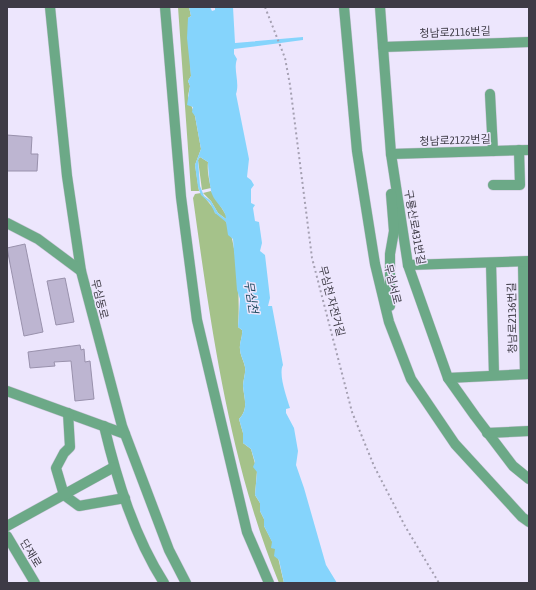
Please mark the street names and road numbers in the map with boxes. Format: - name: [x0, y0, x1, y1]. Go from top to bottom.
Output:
- street label: 청남로2116번길: [419, 25, 491, 39]
- street label: 청남로2122번길: [419, 133, 491, 147]
- street label: 구룡산로431번길: [402, 188, 428, 266]
- street label: 무심서로: [382, 263, 404, 305]
- street label: 무심천 자전거길: [317, 265, 347, 337]
- street label: 무심동로: [89, 278, 111, 320]
- street label: 청남로2136번길: [505, 282, 519, 354]
- street label: 단재로: [18, 537, 44, 569]

